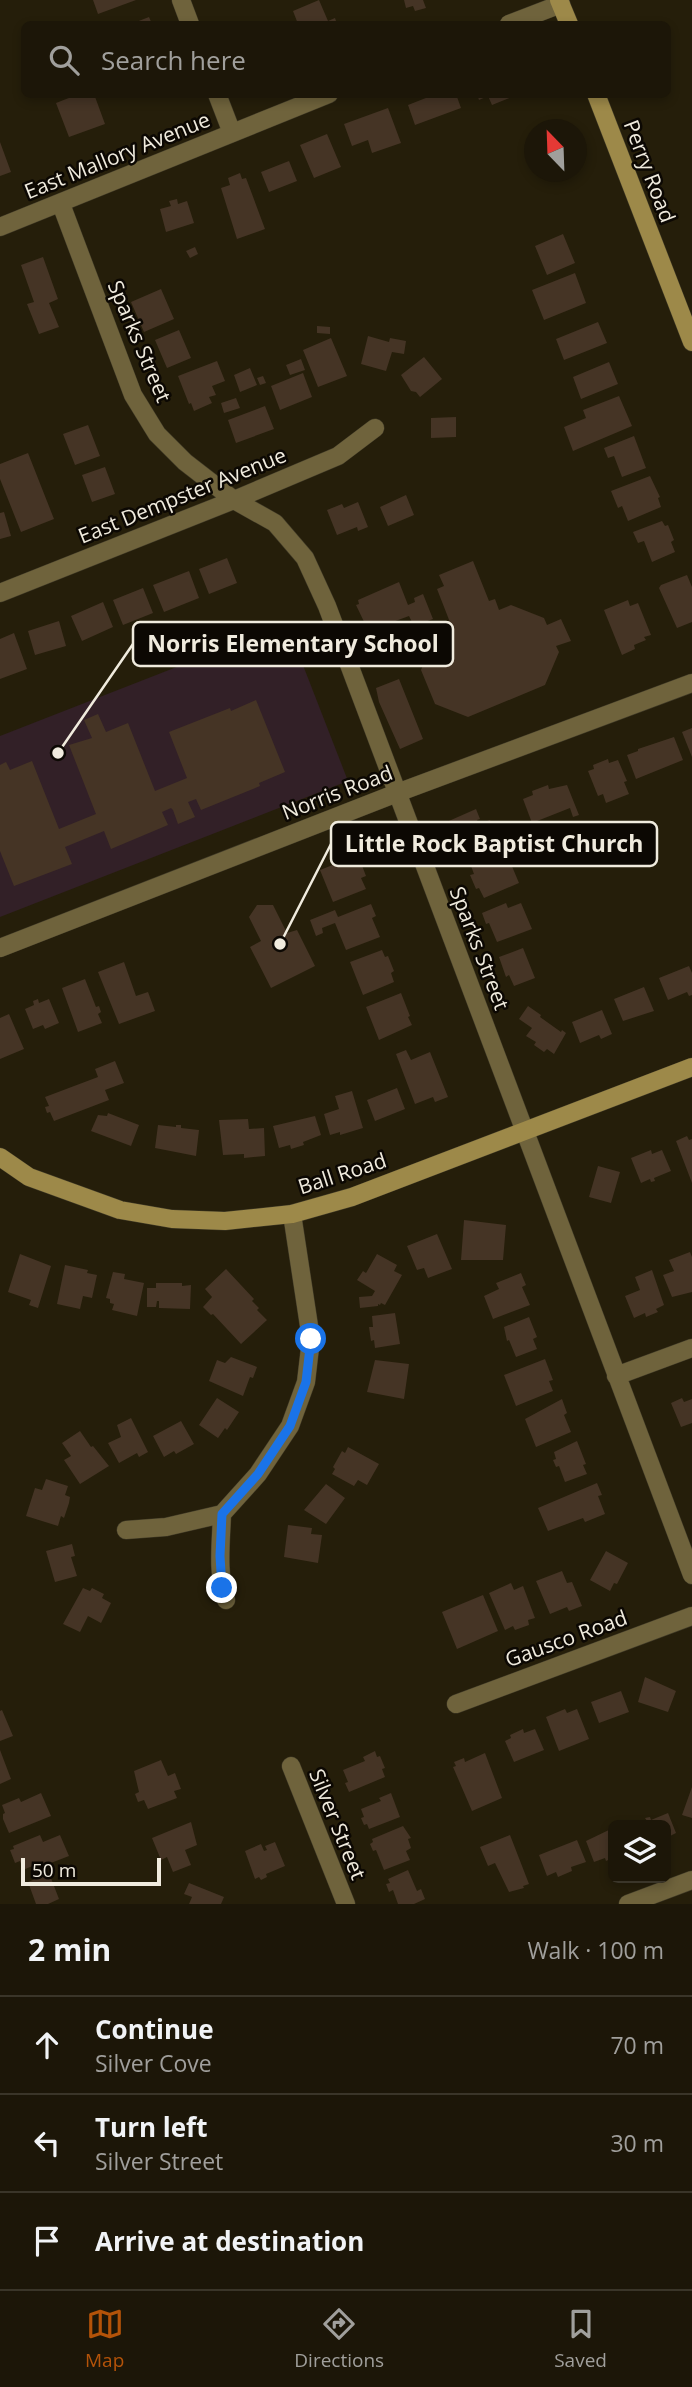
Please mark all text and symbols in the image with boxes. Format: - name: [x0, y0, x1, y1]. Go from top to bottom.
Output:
- search box: [21, 21, 671, 98]
- icon: search: [45, 41, 83, 79]
- text: Search here: [101, 42, 246, 78]
- street label: East Mallory Avenue: [20, 105, 214, 205]
- street label: Perry Road: [618, 116, 682, 226]
- north arrow: [524, 119, 587, 182]
- street label: Sparks Street: [102, 276, 178, 406]
- street label: East Dempster Avenue: [74, 440, 290, 550]
- callout: Norris Elementary School: [133, 622, 453, 666]
- text: Norris Elementary School: [147, 627, 439, 659]
- street label: Norris Road: [278, 758, 396, 826]
- callout: Little Rock Baptist Church: [331, 822, 657, 866]
- text: Little Rock Baptist Church: [345, 827, 643, 859]
- street label: Sparks Street: [444, 882, 516, 1014]
- street label: Ball Road: [294, 1146, 390, 1200]
- route start: [295, 1323, 326, 1354]
- route end: [206, 1572, 237, 1603]
- street label: Gausco Road: [501, 1603, 631, 1673]
- street label: Silver Street: [303, 1764, 373, 1884]
- map controls: [608, 1820, 671, 1883]
- button: layers: [608, 1820, 671, 1883]
- scale bar: [21, 1855, 161, 1887]
- text: 50 m: [32, 1857, 76, 1883]
- text: 2 min: [28, 1929, 111, 1970]
- text: Walk · 100 m: [527, 1934, 664, 1966]
- text: Continue: [95, 2011, 214, 2047]
- icon: ahead: [28, 2026, 66, 2064]
- text: 70 m: [610, 2029, 664, 2061]
- text: Silver Cove: [95, 2047, 212, 2079]
- text: Turn left: [95, 2109, 207, 2145]
- icon: left: [28, 2124, 66, 2162]
- text: 30 m: [610, 2127, 664, 2159]
- text: Silver Street: [95, 2145, 223, 2177]
- icon: arrive: [28, 2222, 66, 2260]
- text: Arrive at destination: [95, 2223, 364, 2259]
- tab: Map: [85, 2305, 124, 2373]
- tab: Directions: [294, 2305, 384, 2373]
- tab: Saved: [554, 2305, 607, 2373]

